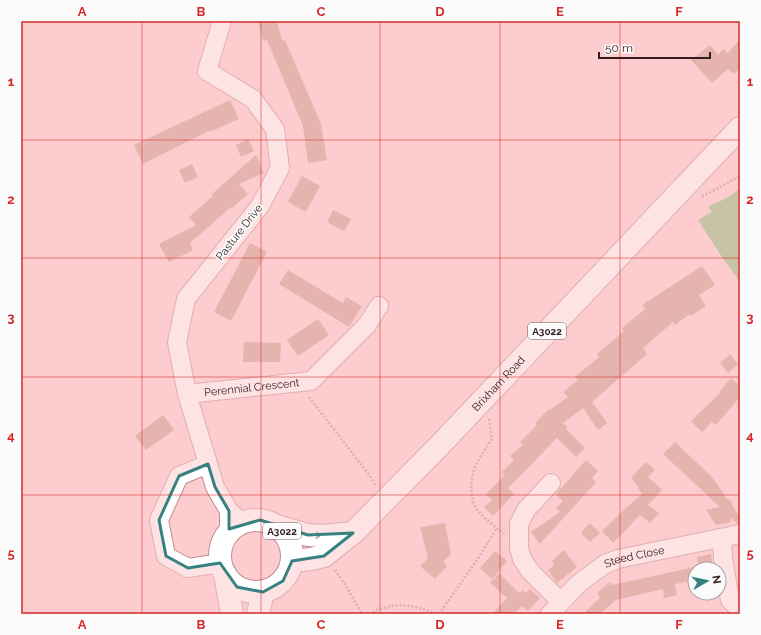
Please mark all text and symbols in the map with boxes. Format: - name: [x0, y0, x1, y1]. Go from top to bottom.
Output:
- text: A: [78, 4, 87, 19]
- text: B: [197, 4, 206, 19]
- text: C: [317, 4, 326, 19]
- text: D: [435, 4, 445, 19]
- text: E: [556, 4, 564, 19]
- text: F: [675, 4, 683, 19]
- scale bar: [599, 34, 710, 60]
- text: 50 m: [605, 41, 633, 55]
- text: 1: [8, 74, 15, 89]
- text: 1: [747, 74, 754, 89]
- text: 2: [7, 192, 15, 207]
- text: 2: [746, 192, 754, 207]
- street label: Pasture Drive: [213, 201, 266, 263]
- text: 3: [7, 310, 15, 325]
- text: 3: [746, 310, 754, 325]
- road number: A3022: [528, 323, 566, 339]
- street label: Brixham Road: [470, 353, 528, 414]
- street label: Perennial Crescent: [203, 376, 300, 399]
- text: 4: [7, 428, 15, 443]
- text: 4: [746, 428, 754, 443]
- road number: A3022: [263, 523, 301, 539]
- one-way arrow: [308, 532, 321, 539]
- street label: Steed Close: [602, 543, 666, 571]
- text: 5: [7, 546, 15, 561]
- text: 5: [746, 546, 754, 561]
- north arrow: [687, 561, 727, 601]
- text: N: [709, 574, 723, 585]
- text: A: [78, 617, 87, 632]
- text: B: [197, 617, 206, 632]
- text: C: [317, 617, 326, 632]
- text: D: [435, 617, 445, 632]
- text: E: [556, 617, 564, 632]
- text: F: [675, 617, 683, 632]

